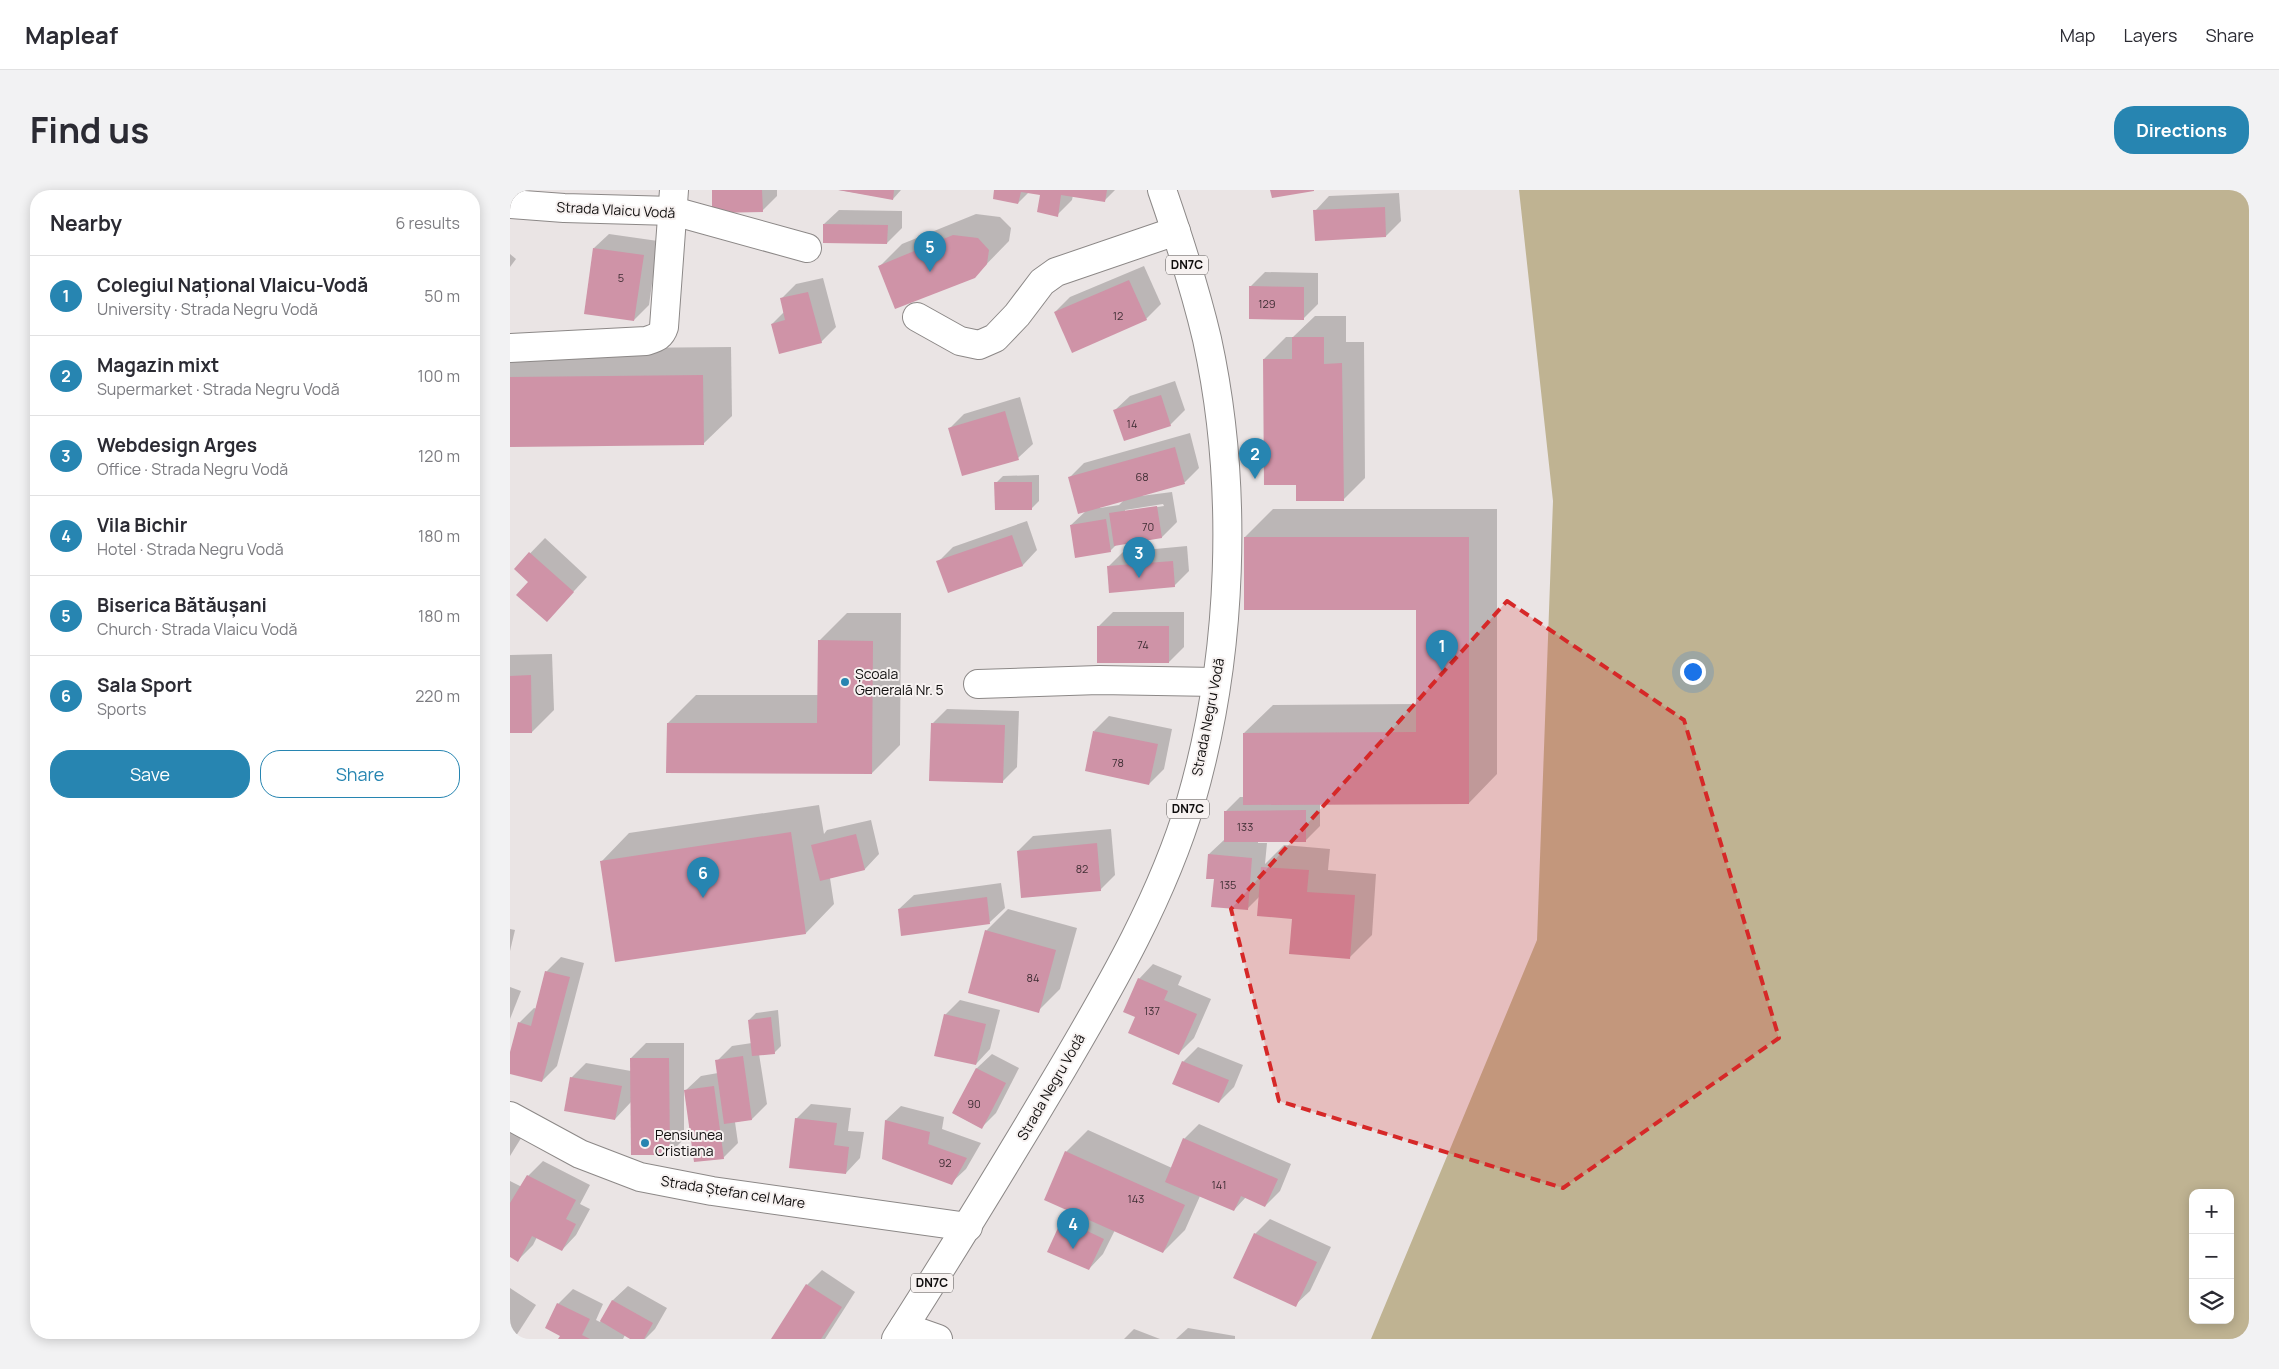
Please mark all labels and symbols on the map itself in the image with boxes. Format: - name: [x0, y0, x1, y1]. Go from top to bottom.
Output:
- street label: Strada Vlaicu Vodă: [556, 197, 676, 222]
- pin: 5: [914, 231, 946, 272]
- road number: DN7C: [1166, 256, 1208, 274]
- house number: 5: [618, 270, 624, 285]
- house number: 129: [1258, 296, 1276, 311]
- house number: 12: [1113, 308, 1123, 323]
- house number: 14: [1127, 416, 1137, 431]
- pin: 2: [1239, 438, 1271, 479]
- house number: 68: [1135, 469, 1149, 484]
- house number: 70: [1142, 519, 1154, 534]
- pin: 3: [1123, 537, 1155, 578]
- pin: 1: [1426, 630, 1458, 671]
- house number: 74: [1137, 637, 1149, 652]
- street label: Strada Negru Vodă: [1187, 656, 1228, 778]
- your location: [1680, 659, 1706, 685]
- place label: Școala Generală Nr. 5: [855, 664, 944, 699]
- marker: Școala Generală Nr. 5: [839, 676, 851, 688]
- house number: 78: [1112, 755, 1124, 770]
- road number: DN7C: [1167, 800, 1209, 818]
- house number: 133: [1237, 819, 1253, 834]
- pin: 6: [687, 857, 719, 898]
- house number: 82: [1076, 861, 1088, 876]
- house number: 135: [1220, 877, 1236, 892]
- house number: 84: [1027, 970, 1039, 985]
- house number: 137: [1144, 1003, 1160, 1018]
- street label: Strada Negru Vodă: [1012, 1030, 1089, 1143]
- house number: 90: [967, 1096, 981, 1111]
- place label: Pensiunea Cristiana: [655, 1125, 723, 1160]
- marker: Pensiunea Cristiana: [639, 1137, 651, 1149]
- house number: 92: [938, 1155, 952, 1170]
- street label: Strada Ștefan cel Mare: [660, 1171, 807, 1212]
- house number: 141: [1211, 1177, 1227, 1192]
- house number: 143: [1128, 1191, 1144, 1206]
- pin: 4: [1057, 1208, 1089, 1249]
- road number: DN7C: [911, 1274, 953, 1292]

